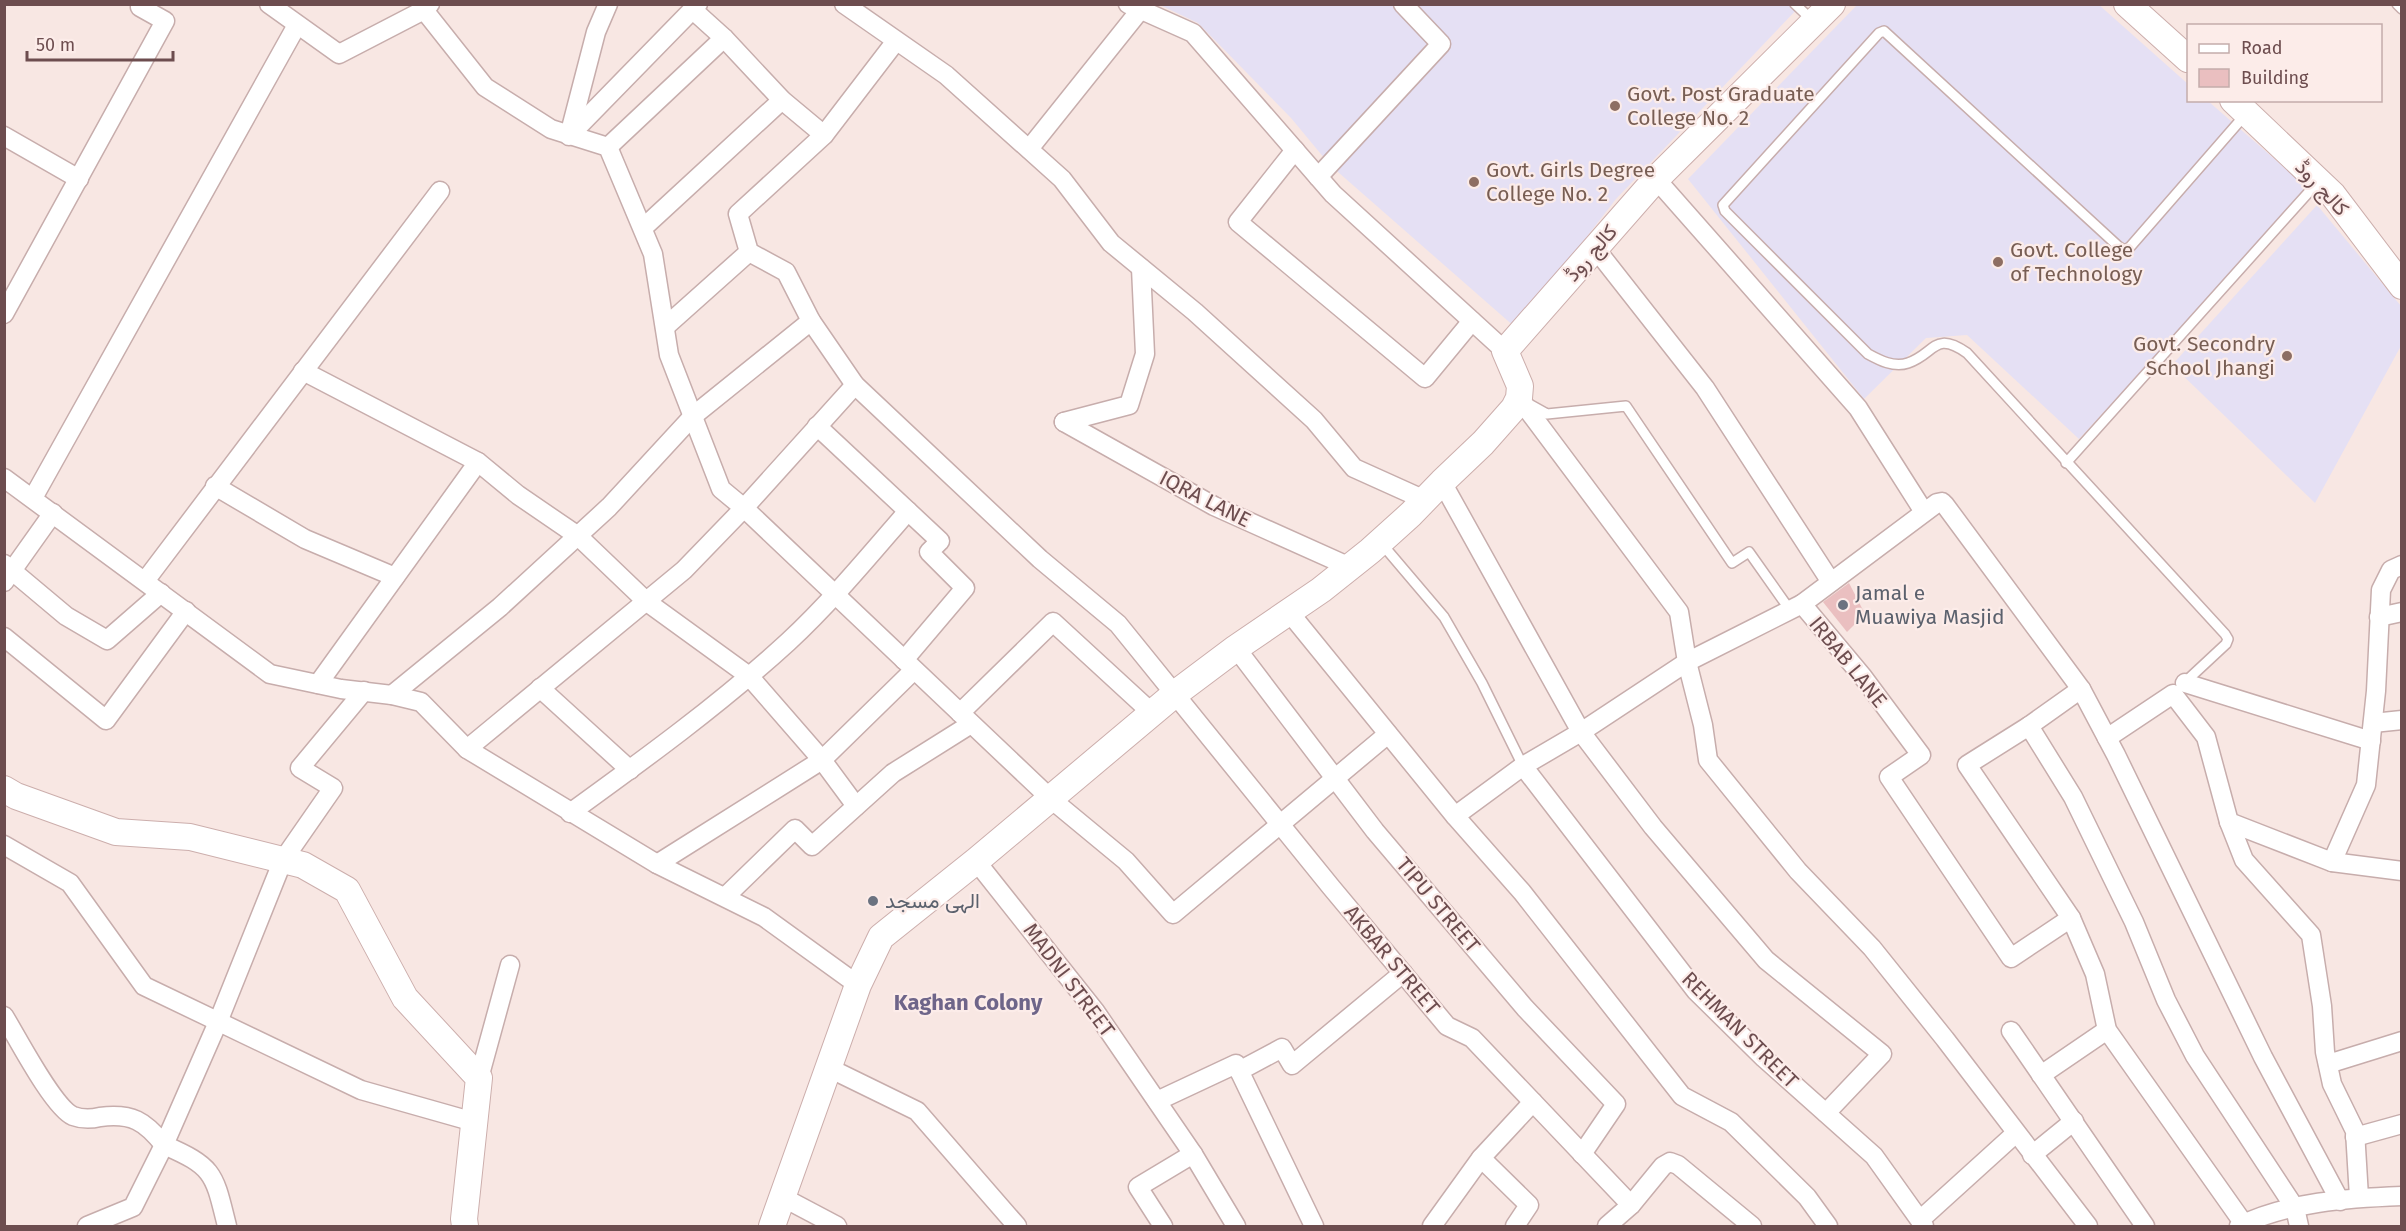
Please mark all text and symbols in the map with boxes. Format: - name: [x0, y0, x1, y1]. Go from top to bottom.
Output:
- scale bar: [27, 24, 172, 62]
- legend: [2187, 24, 2382, 102]
- text: 50 m: [36, 34, 75, 56]
- text: Road: [2241, 37, 2283, 59]
- text: Building: [2241, 67, 2309, 89]
- place label: Govt. Post Graduate College No. 2: [1627, 81, 1815, 131]
- marker: Govt. Post Graduate College No. 2: [1608, 99, 1622, 113]
- street label: کالج روڈ: [2289, 155, 2354, 222]
- place label: Govt. Girls Degree College No. 2: [1486, 157, 1655, 207]
- marker: Govt. Girls Degree College No. 2: [1467, 175, 1481, 189]
- street label: کالج روڈ: [1559, 219, 1624, 288]
- place label: Govt. College of Technology: [2010, 237, 2143, 287]
- marker: Govt. College of Technology: [1991, 255, 2005, 269]
- place label: Govt. Secondry School Jhangi: [2133, 331, 2276, 381]
- marker: Govt. Secondry School Jhangi: [2280, 349, 2294, 363]
- street label: IQRA LANE: [1155, 465, 1255, 533]
- place label: Jamal e Muawiya Masjid: [1855, 580, 2005, 630]
- marker: Jamal e Muawiya Masjid: [1836, 598, 1850, 612]
- street label: IRBAB LANE: [1803, 611, 1893, 713]
- street label: TIPU STREET: [1391, 852, 1486, 958]
- place label: الہی مسجد: [885, 888, 980, 914]
- marker: الہی مسجد: [866, 894, 880, 908]
- street label: AKBAR STREET: [1339, 900, 1446, 1020]
- street label: MADNI STREET: [1018, 918, 1120, 1042]
- street label: REHMAN STREET: [1676, 966, 1804, 1094]
- district label: Kaghan Colony: [894, 989, 1043, 1016]

